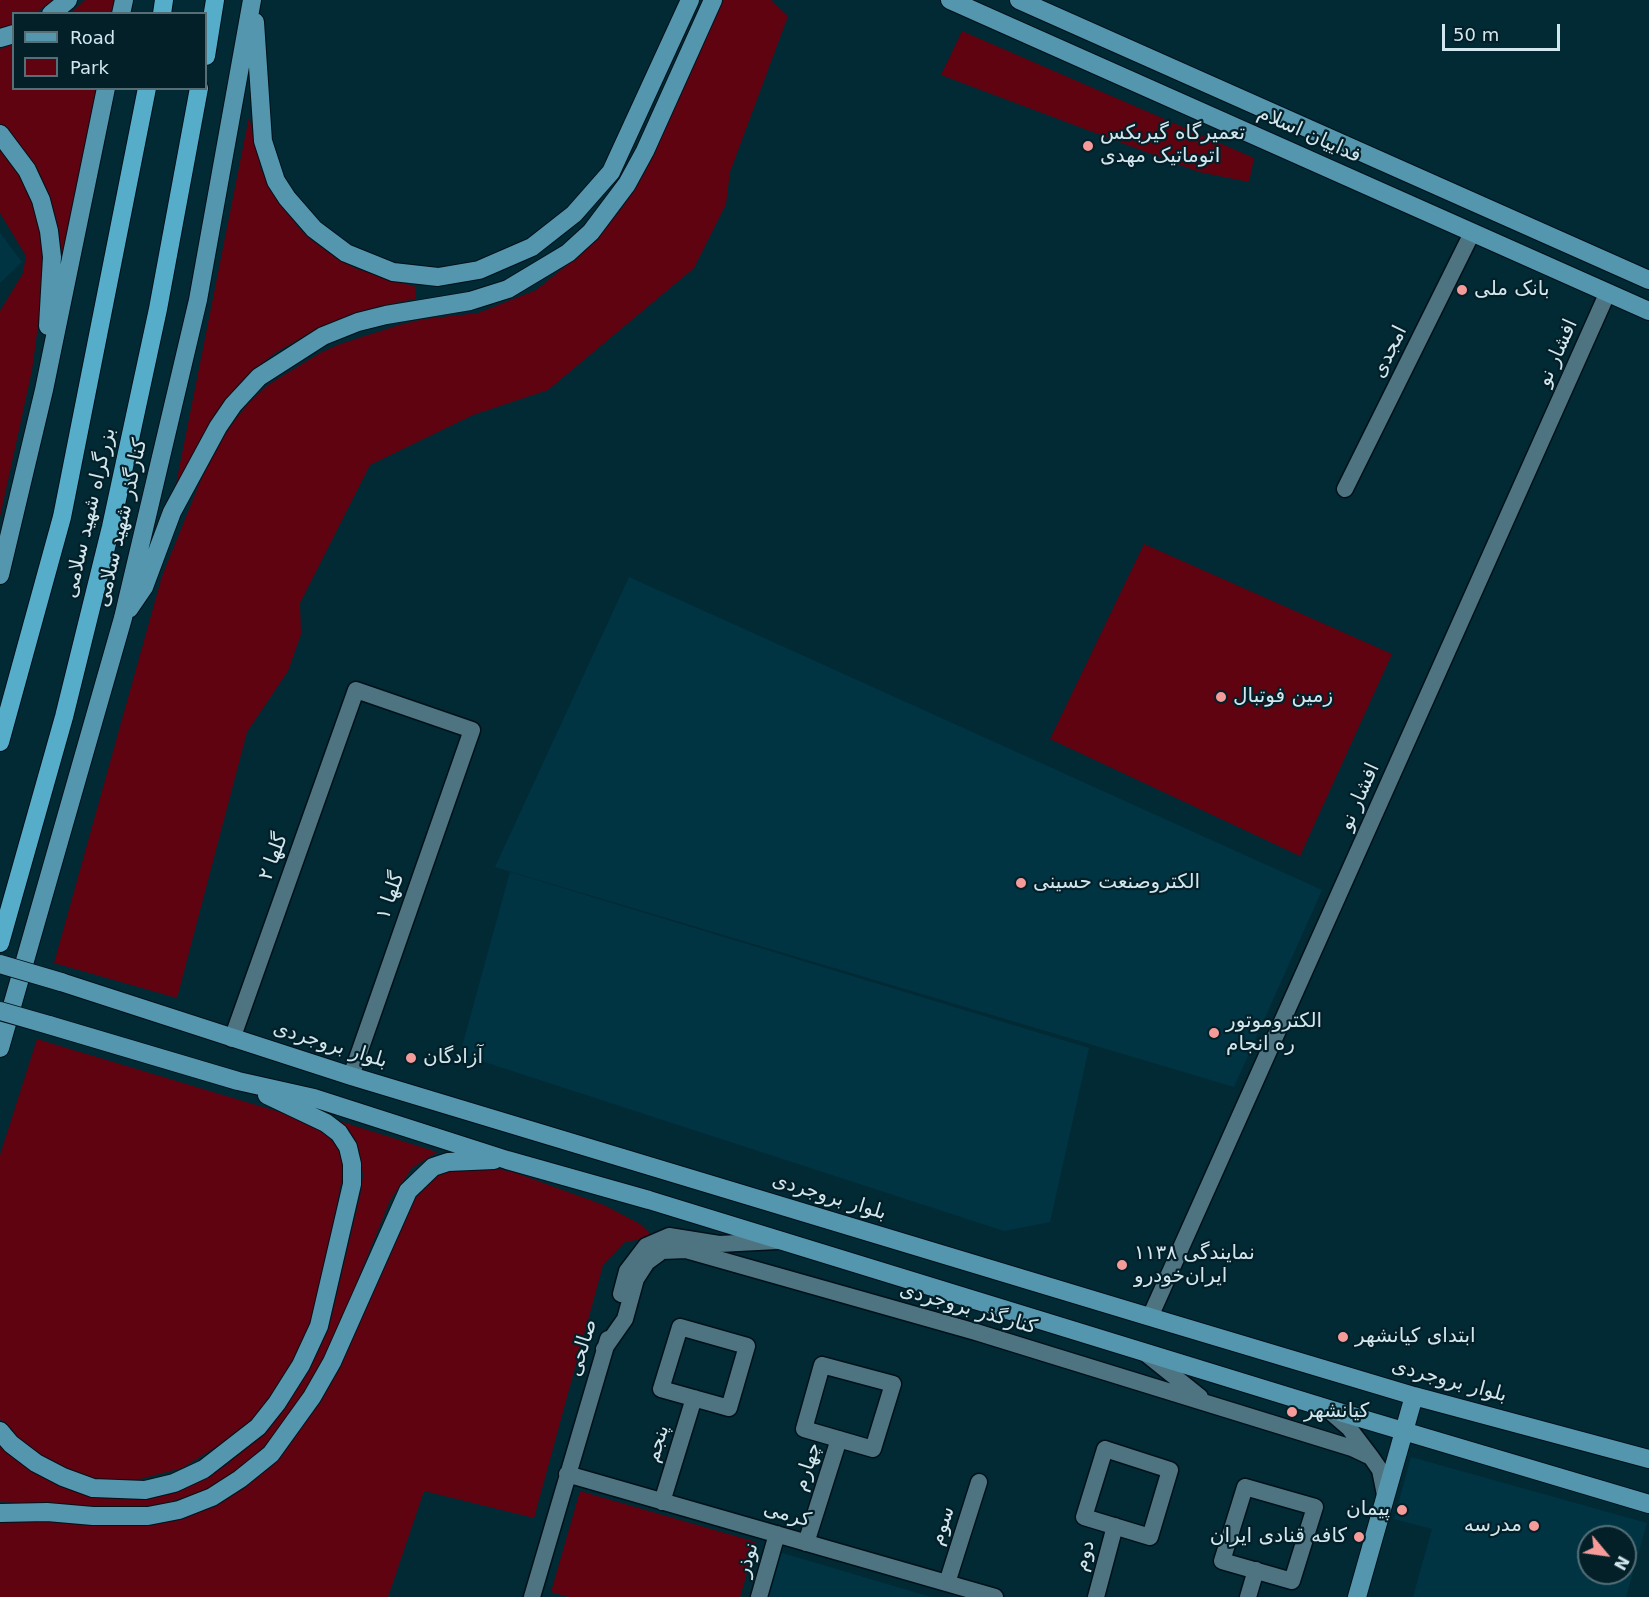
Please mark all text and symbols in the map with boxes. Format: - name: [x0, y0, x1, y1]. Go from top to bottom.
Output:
- legend: [12, 12, 207, 90]
- scale bar: [1445, 12, 1564, 50]
- text: 50 m: [1453, 24, 1499, 45]
- text: Road: [70, 27, 115, 48]
- text: Park: [70, 57, 109, 78]
- street label: فداییان اسلام: [1253, 101, 1365, 169]
- place label: تعمیرگاه گیربکس اتوماتیک مهدی: [1100, 122, 1245, 169]
- marker: تعمیرگاه گیربکس اتوماتیک مهدی: [1081, 139, 1095, 153]
- place label: بانک ملی: [1474, 278, 1549, 302]
- marker: بانک ملی: [1455, 283, 1469, 297]
- street label: افشار نو: [1533, 316, 1583, 390]
- street label: امجدی: [1367, 322, 1413, 382]
- street label: بزرگراه شهید سلامی: [59, 425, 121, 601]
- street label: کنارگذر شهید سلامی: [91, 436, 153, 610]
- place label: زمین فوتبال: [1233, 685, 1333, 709]
- marker: زمین فوتبال: [1214, 690, 1228, 704]
- street label: افشار نو: [1335, 760, 1385, 834]
- street label: گلها ۲: [254, 830, 294, 884]
- street label: گلها ۱: [372, 869, 410, 923]
- place label: الکتروصنعت حسینی: [1033, 871, 1200, 895]
- marker: الکتروصنعت حسینی: [1014, 876, 1028, 890]
- place label: الکتروموتور ره انجام: [1226, 1010, 1322, 1057]
- street label: بلوار بروجردی: [270, 1016, 390, 1074]
- marker: الکتروموتور ره انجام: [1207, 1026, 1221, 1040]
- place label: آزادگان: [423, 1046, 483, 1070]
- marker: آزادگان: [404, 1051, 418, 1065]
- street label: بلوار بروجردی: [769, 1168, 889, 1226]
- place label: نمایندگی ۱۱۳۸ ایران‌خودرو: [1134, 1242, 1255, 1289]
- marker: نمایندگی ۱۱۳۸ ایران‌خودرو: [1115, 1258, 1129, 1272]
- street label: کنارگذر بروجردی: [897, 1278, 1039, 1340]
- street label: صالحی: [563, 1316, 603, 1380]
- place label: ابتدای کیانشهر: [1355, 1325, 1476, 1349]
- marker: ابتدای کیانشهر: [1336, 1330, 1350, 1344]
- street label: بلوار بروجردی: [1389, 1354, 1509, 1408]
- place label: کیانشهر: [1304, 1400, 1369, 1424]
- marker: کیانشهر: [1285, 1405, 1299, 1419]
- street label: پنجم: [641, 1422, 675, 1466]
- street label: چهارم: [789, 1440, 827, 1494]
- street label: کرمی: [761, 1497, 813, 1533]
- place label: پیمان: [1346, 1498, 1390, 1522]
- marker: پیمان: [1395, 1503, 1409, 1517]
- street label: سوم: [925, 1504, 961, 1548]
- place label: مدرسه: [1464, 1514, 1522, 1538]
- marker: مدرسه: [1527, 1519, 1541, 1533]
- place label: کافه قنادی ایران: [1210, 1525, 1347, 1549]
- north arrow: [1577, 1525, 1637, 1585]
- marker: کافه قنادی ایران: [1352, 1530, 1366, 1544]
- street label: دوم: [1069, 1538, 1101, 1574]
- street label: نوذر: [732, 1540, 764, 1580]
- text: N: [1610, 1553, 1633, 1573]

